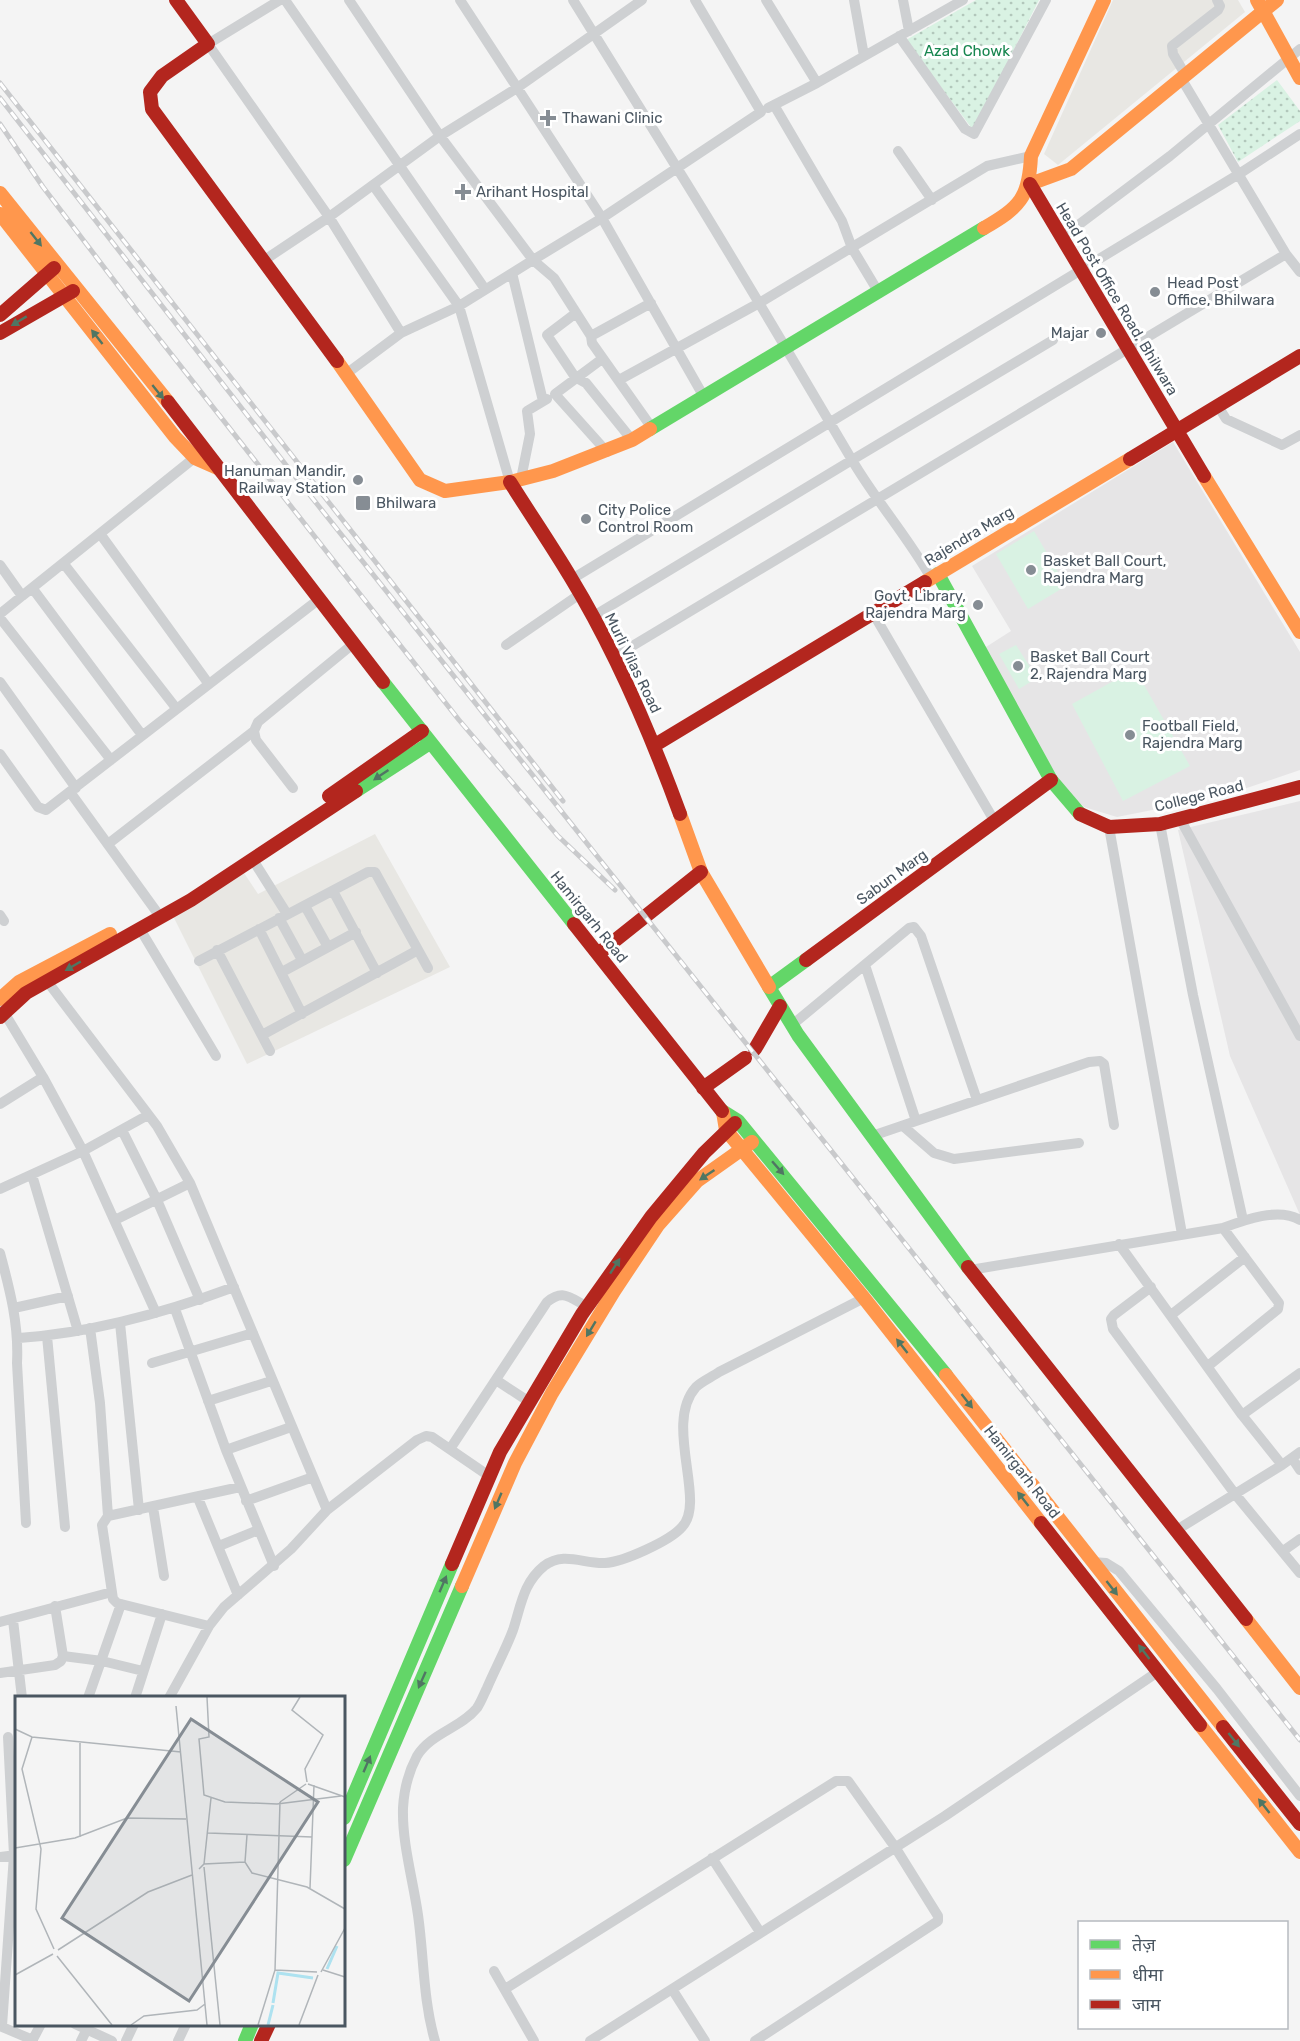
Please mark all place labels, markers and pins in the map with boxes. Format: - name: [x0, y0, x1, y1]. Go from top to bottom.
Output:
- marker: Thawani Clinic: [539, 109, 557, 127]
- place label: Thawani Clinic: [562, 109, 663, 127]
- marker: Arihant Hospital: [454, 183, 472, 201]
- place label: Arihant Hospital: [476, 183, 589, 201]
- place label: Head Post Office, Bhilwara: [1167, 274, 1274, 309]
- marker: Head Post Office, Bhilwara: [1148, 285, 1162, 299]
- place label: Majar: [1051, 324, 1089, 342]
- marker: Majar: [1094, 326, 1108, 340]
- place label: Hanuman Mandir, Railway Station: [224, 462, 346, 497]
- marker: Hanuman Mandir, Railway Station: [351, 473, 365, 487]
- marker: Bhilwara: [354, 494, 372, 512]
- place label: Bhilwara: [376, 494, 436, 512]
- place label: City Police Control Room: [598, 501, 693, 536]
- marker: City Police Control Room: [579, 512, 593, 526]
- place label: Basket Ball Court, Rajendra Marg: [1043, 552, 1166, 587]
- marker: Basket Ball Court, Rajendra Marg: [1024, 563, 1038, 577]
- place label: Govt. Library, Rajendra Marg: [865, 587, 966, 622]
- marker: Govt. Library, Rajendra Marg: [971, 598, 985, 612]
- place label: Basket Ball Court 2, Rajendra Marg: [1030, 648, 1150, 683]
- marker: Basket Ball Court 2, Rajendra Marg: [1011, 659, 1025, 673]
- place label: Football Field, Rajendra Marg: [1142, 717, 1243, 752]
- marker: Football Field, Rajendra Marg: [1123, 728, 1137, 742]

